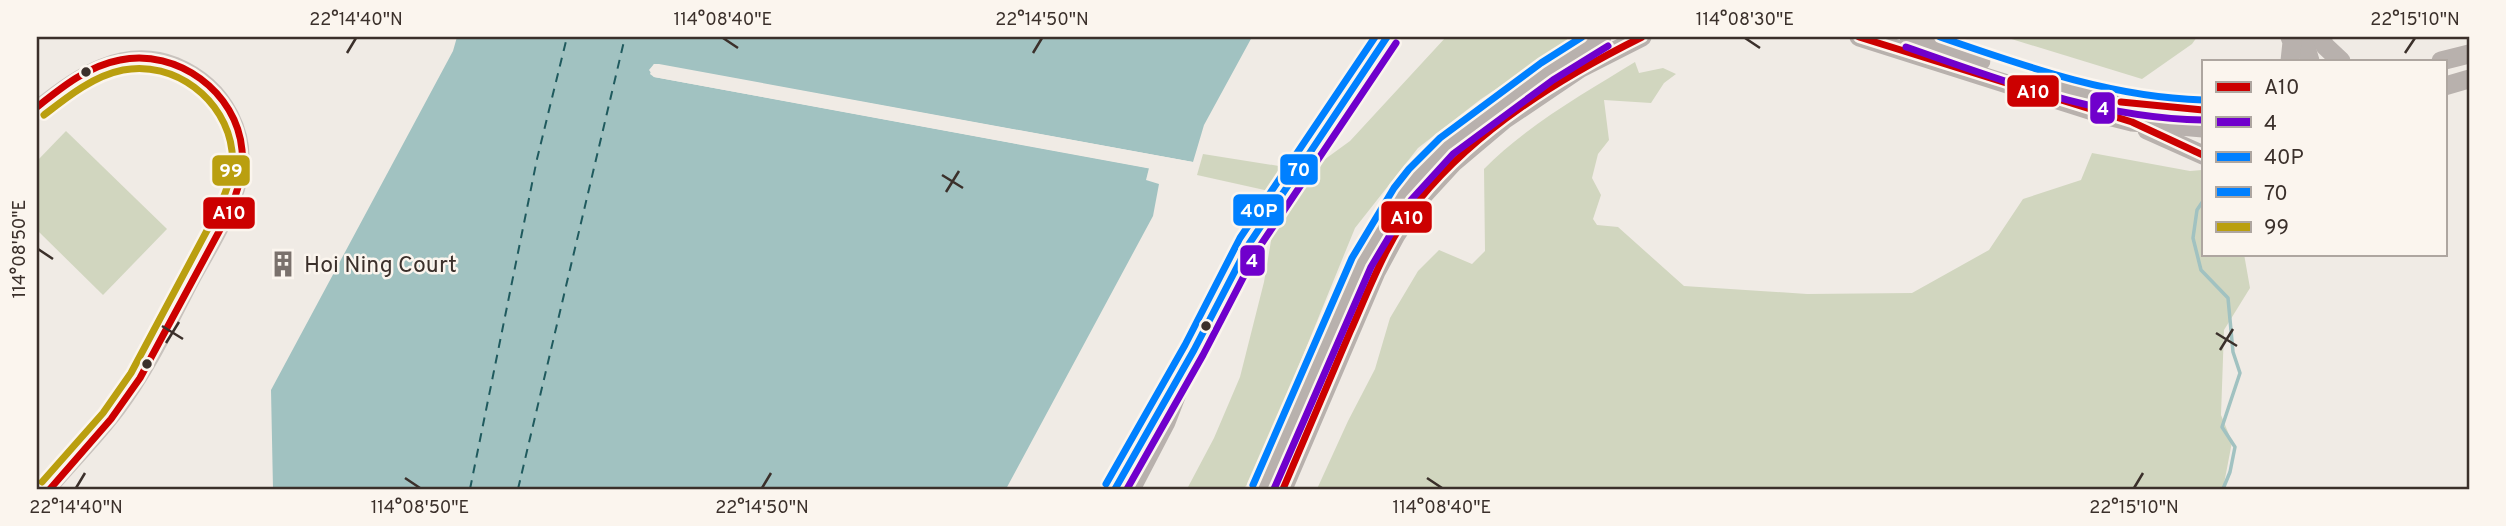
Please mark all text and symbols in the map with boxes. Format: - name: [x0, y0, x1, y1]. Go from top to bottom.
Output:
- text: 22°14'40"N: [309, 9, 403, 32]
- text: 114°08'40"E: [674, 9, 772, 32]
- text: 22°14'50"N: [995, 9, 1089, 32]
- text: 114°08'30"E: [1696, 9, 1794, 32]
- text: 22°15'10"N: [2370, 9, 2460, 32]
- legend: [2202, 60, 2446, 256]
- unlabelled marker: [79, 65, 93, 79]
- line badge: A10: [2006, 74, 2060, 108]
- text: A10: [2264, 75, 2299, 102]
- text: A10: [2016, 81, 2050, 105]
- line badge: 4: [2089, 91, 2116, 125]
- text: 4: [2097, 98, 2109, 122]
- text: 4: [2264, 111, 2277, 138]
- text: 40P: [2264, 145, 2304, 172]
- line badge: 70: [1279, 153, 1319, 186]
- line badge: 99: [211, 154, 251, 187]
- text: 70: [1288, 159, 1310, 183]
- text: 99: [219, 160, 243, 184]
- text: 70: [2264, 181, 2288, 208]
- line badge: 40P: [1232, 193, 1285, 227]
- line badge: A10: [202, 196, 256, 230]
- text: 114°08'50"E: [9, 200, 32, 298]
- text: 40P: [1241, 200, 1277, 224]
- line badge: A10: [1380, 200, 1433, 234]
- text: A10: [212, 202, 246, 226]
- text: A10: [1390, 207, 1424, 231]
- text: 99: [2264, 215, 2289, 242]
- line badge: 4: [1239, 244, 1266, 277]
- building icon: Hoi Ning Court: [268, 249, 298, 279]
- text: 4: [1246, 250, 1258, 274]
- place label: Hoi Ning Court: [304, 252, 457, 281]
- unlabelled marker: [1199, 319, 1213, 333]
- unlabelled marker: [140, 357, 154, 371]
- text: 22°14'40"N: [29, 497, 123, 520]
- text: 114°08'50"E: [371, 497, 469, 520]
- text: 22°14'50"N: [715, 497, 809, 520]
- text: 114°08'40"E: [1393, 497, 1491, 520]
- text: 22°15'10"N: [2089, 497, 2179, 520]

